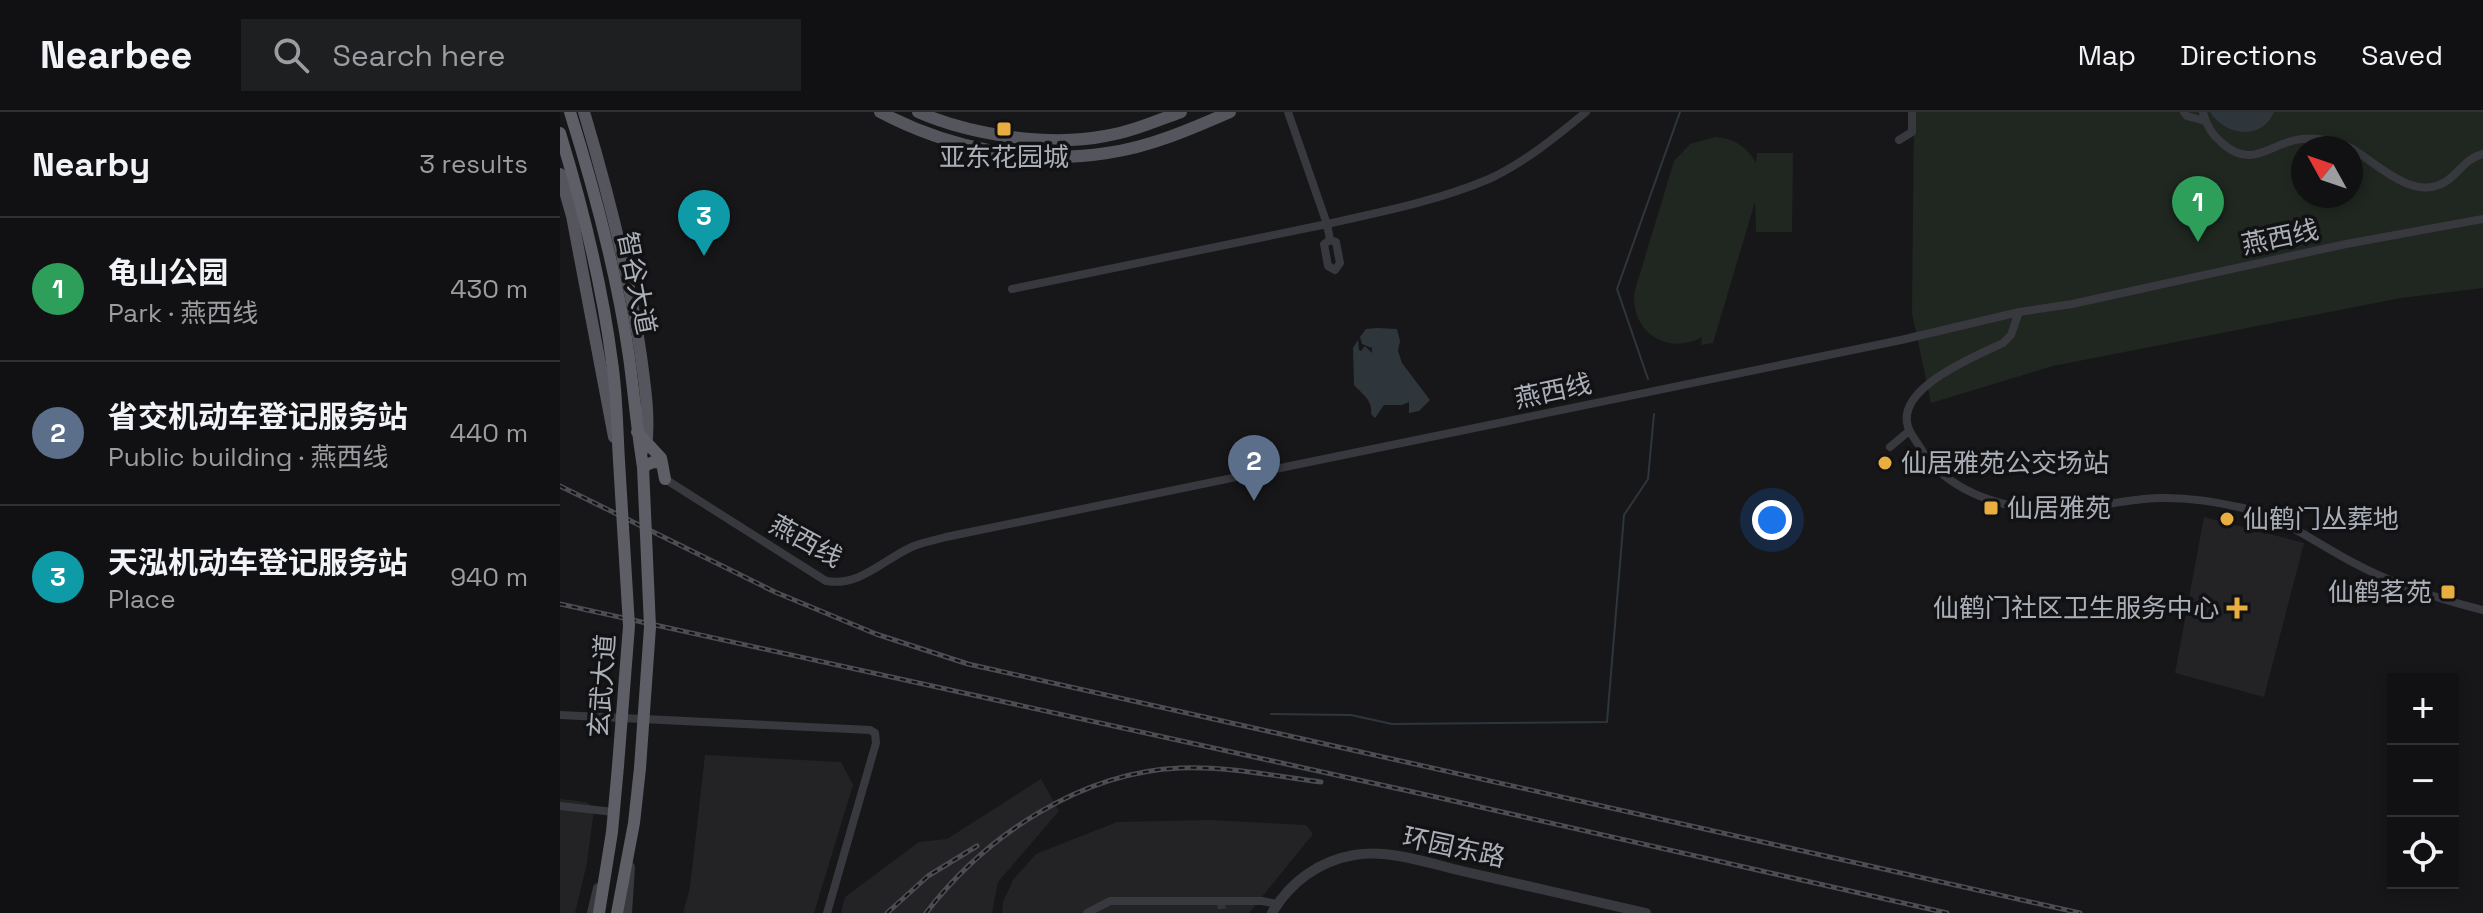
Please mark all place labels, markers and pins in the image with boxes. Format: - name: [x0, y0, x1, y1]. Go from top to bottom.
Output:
- marker: 亚东花园城: [995, 120, 1013, 138]
- place label: 亚东花园城: [939, 140, 1069, 174]
- pin: 1: [2172, 176, 2224, 242]
- pin: 3: [678, 190, 730, 256]
- pin: 2: [1228, 435, 1280, 501]
- place label: 仙居雅苑公交场站: [1901, 446, 2109, 480]
- marker: 仙居雅苑公交场站: [1876, 454, 1894, 472]
- place label: 仙居雅苑: [2007, 491, 2111, 525]
- marker: 仙居雅苑: [1982, 499, 2000, 517]
- place label: 仙鹤门丛葬地: [2243, 502, 2399, 536]
- marker: 仙鹤门丛葬地: [2218, 510, 2236, 528]
- place label: 仙鹤茗苑: [2328, 575, 2432, 609]
- marker: 仙鹤茗苑: [2439, 583, 2457, 601]
- place label: 仙鹤门社区卫生服务中心: [1933, 591, 2219, 625]
- marker: 仙鹤门社区卫生服务中心: [2226, 597, 2248, 619]

